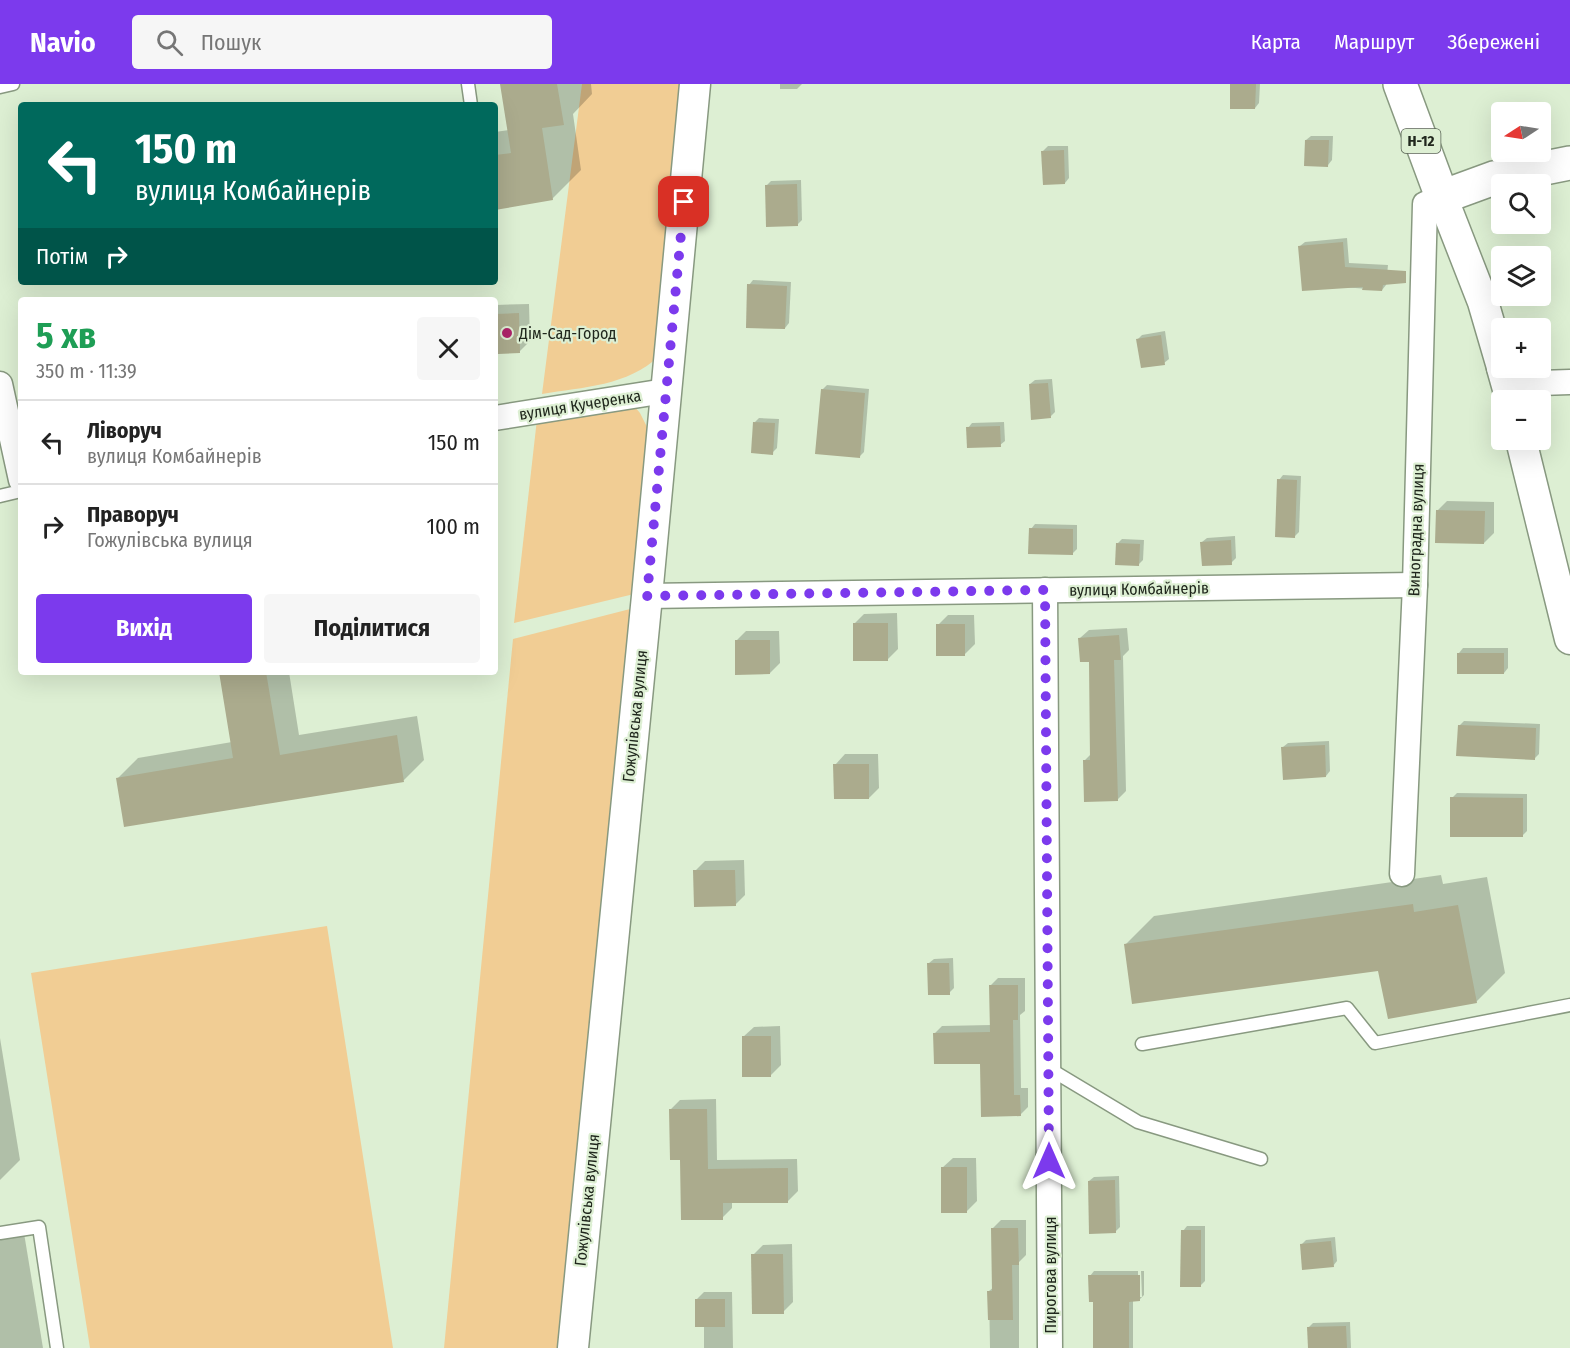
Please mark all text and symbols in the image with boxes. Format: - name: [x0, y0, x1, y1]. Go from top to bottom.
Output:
- search box: [132, 15, 552, 69]
- text: Navio: [30, 26, 96, 59]
- icon: search: [153, 26, 186, 59]
- text: Пошук: [201, 29, 261, 56]
- text: Карта: [1251, 29, 1301, 55]
- text: Маршрут: [1334, 29, 1414, 55]
- text: Збережені: [1447, 29, 1540, 55]
- north arrow: [1491, 102, 1551, 162]
- map controls: [1491, 102, 1551, 450]
- text: 150 m: [135, 124, 237, 174]
- icon: left: [36, 126, 114, 204]
- road number: Н-12: [1402, 129, 1440, 153]
- button: search: [1491, 174, 1551, 234]
- text: вулиця Комбайнерів: [135, 175, 371, 207]
- pin: [658, 176, 709, 227]
- icon: arrive: [667, 185, 700, 218]
- icon: right: [100, 240, 133, 273]
- text: Потім: [36, 243, 88, 270]
- button: layers: [1491, 246, 1551, 306]
- text: 5 хв: [36, 314, 96, 358]
- button: close: [417, 317, 480, 380]
- button: +: [1491, 318, 1551, 378]
- place label: Дім-Сад-Город: [518, 324, 616, 343]
- marker: Дім-Сад-Город: [500, 326, 514, 340]
- text: 350 m · 11:39: [36, 359, 137, 383]
- street label: вулиця Кучеренка: [518, 386, 642, 424]
- button: −: [1491, 390, 1551, 450]
- text: Ліворуч: [87, 417, 162, 444]
- icon: left: [36, 426, 69, 459]
- text: 150 m: [428, 429, 480, 456]
- text: вулиця Комбайнерів: [87, 444, 262, 468]
- street label: Виноградна вулиця: [1404, 463, 1428, 597]
- text: Праворуч: [87, 501, 179, 528]
- icon: right: [36, 510, 69, 543]
- text: 100 m: [426, 513, 480, 540]
- text: Гожулівська вулиця: [87, 528, 253, 552]
- street label: вулиця Комбайнерів: [1069, 578, 1209, 600]
- button: Вихід: [36, 594, 252, 663]
- button: Поділитися: [264, 594, 480, 663]
- street label: Гожулівська вулиця: [619, 649, 651, 783]
- position arrow: [1017, 1129, 1081, 1193]
- street label: Гожулівська вулиця: [571, 1133, 603, 1267]
- street label: Пирогова вулиця: [1041, 1217, 1060, 1333]

